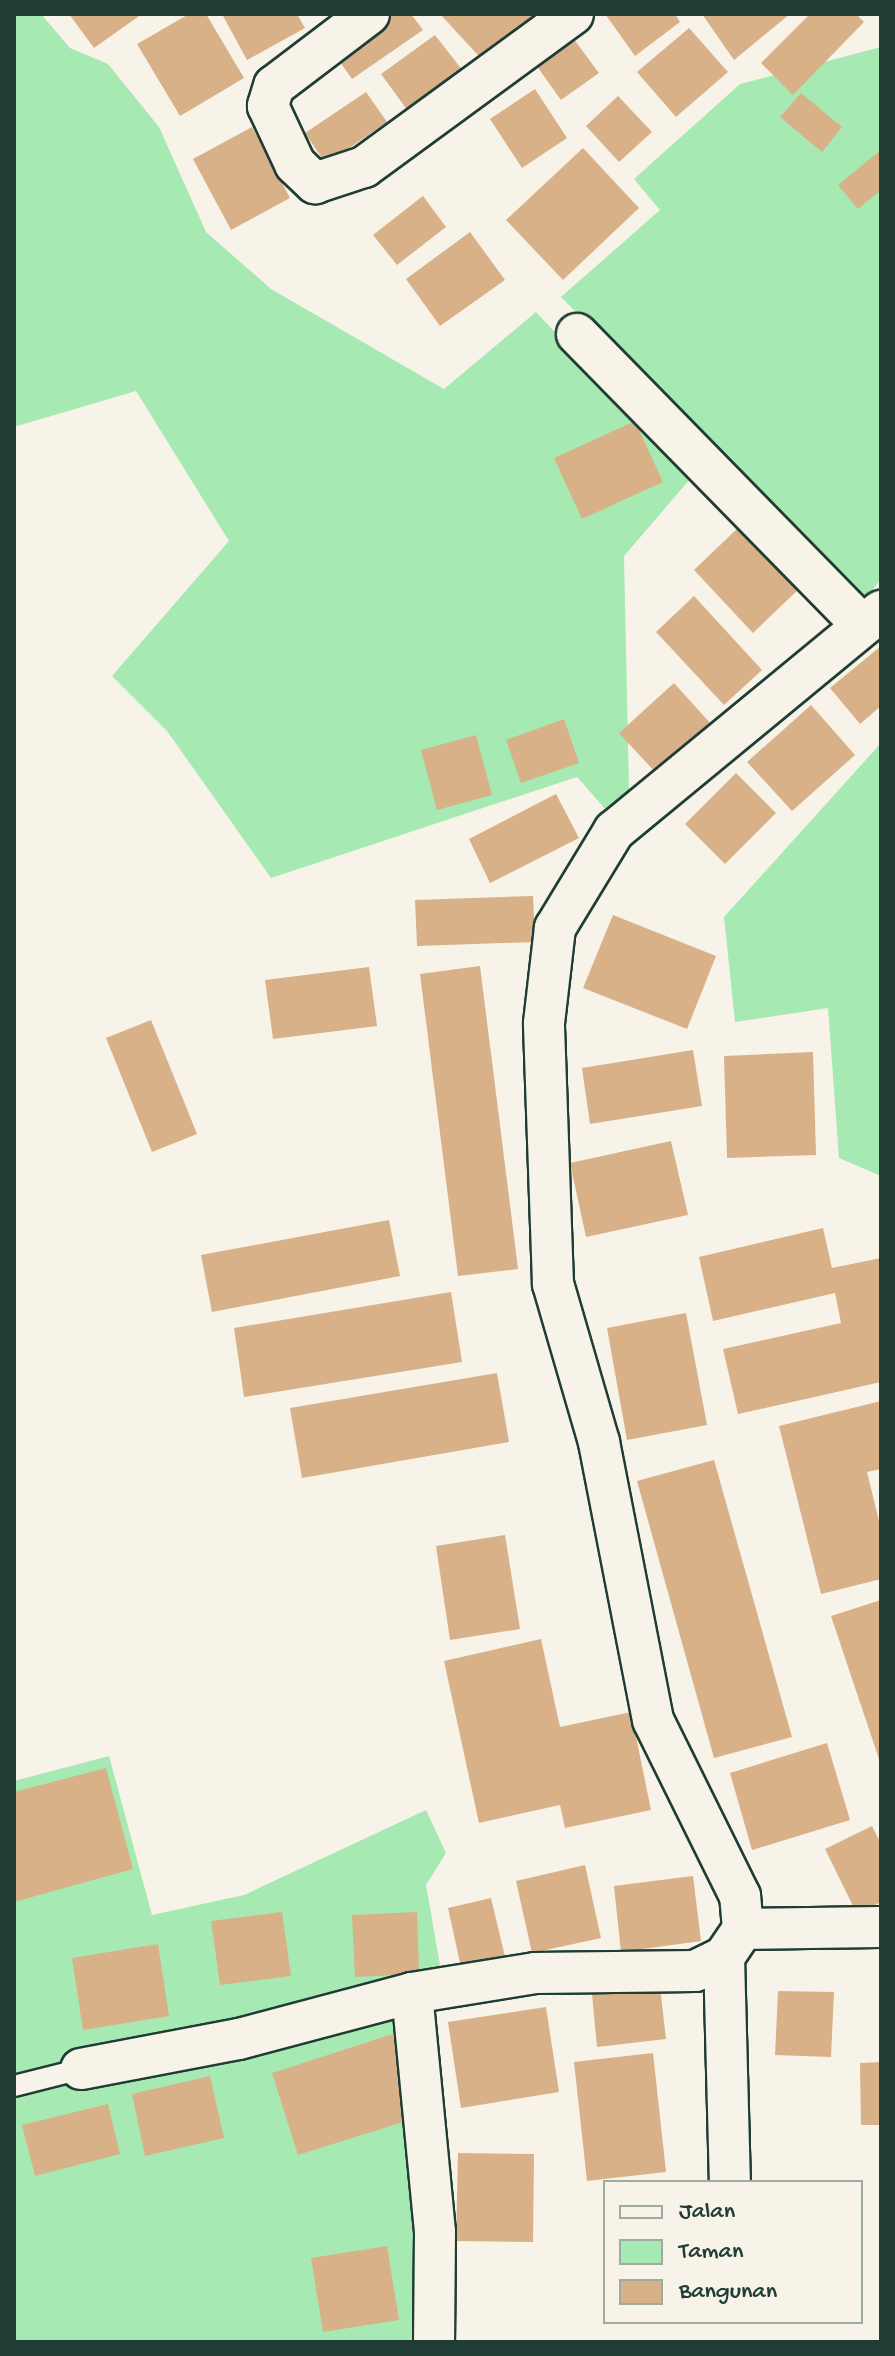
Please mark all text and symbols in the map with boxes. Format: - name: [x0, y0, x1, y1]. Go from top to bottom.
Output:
- legend: [603, 2180, 863, 2324]
- text: Jalan: [679, 2198, 735, 2227]
- text: Taman: [679, 2238, 743, 2267]
- text: Bangunan: [679, 2278, 777, 2307]

